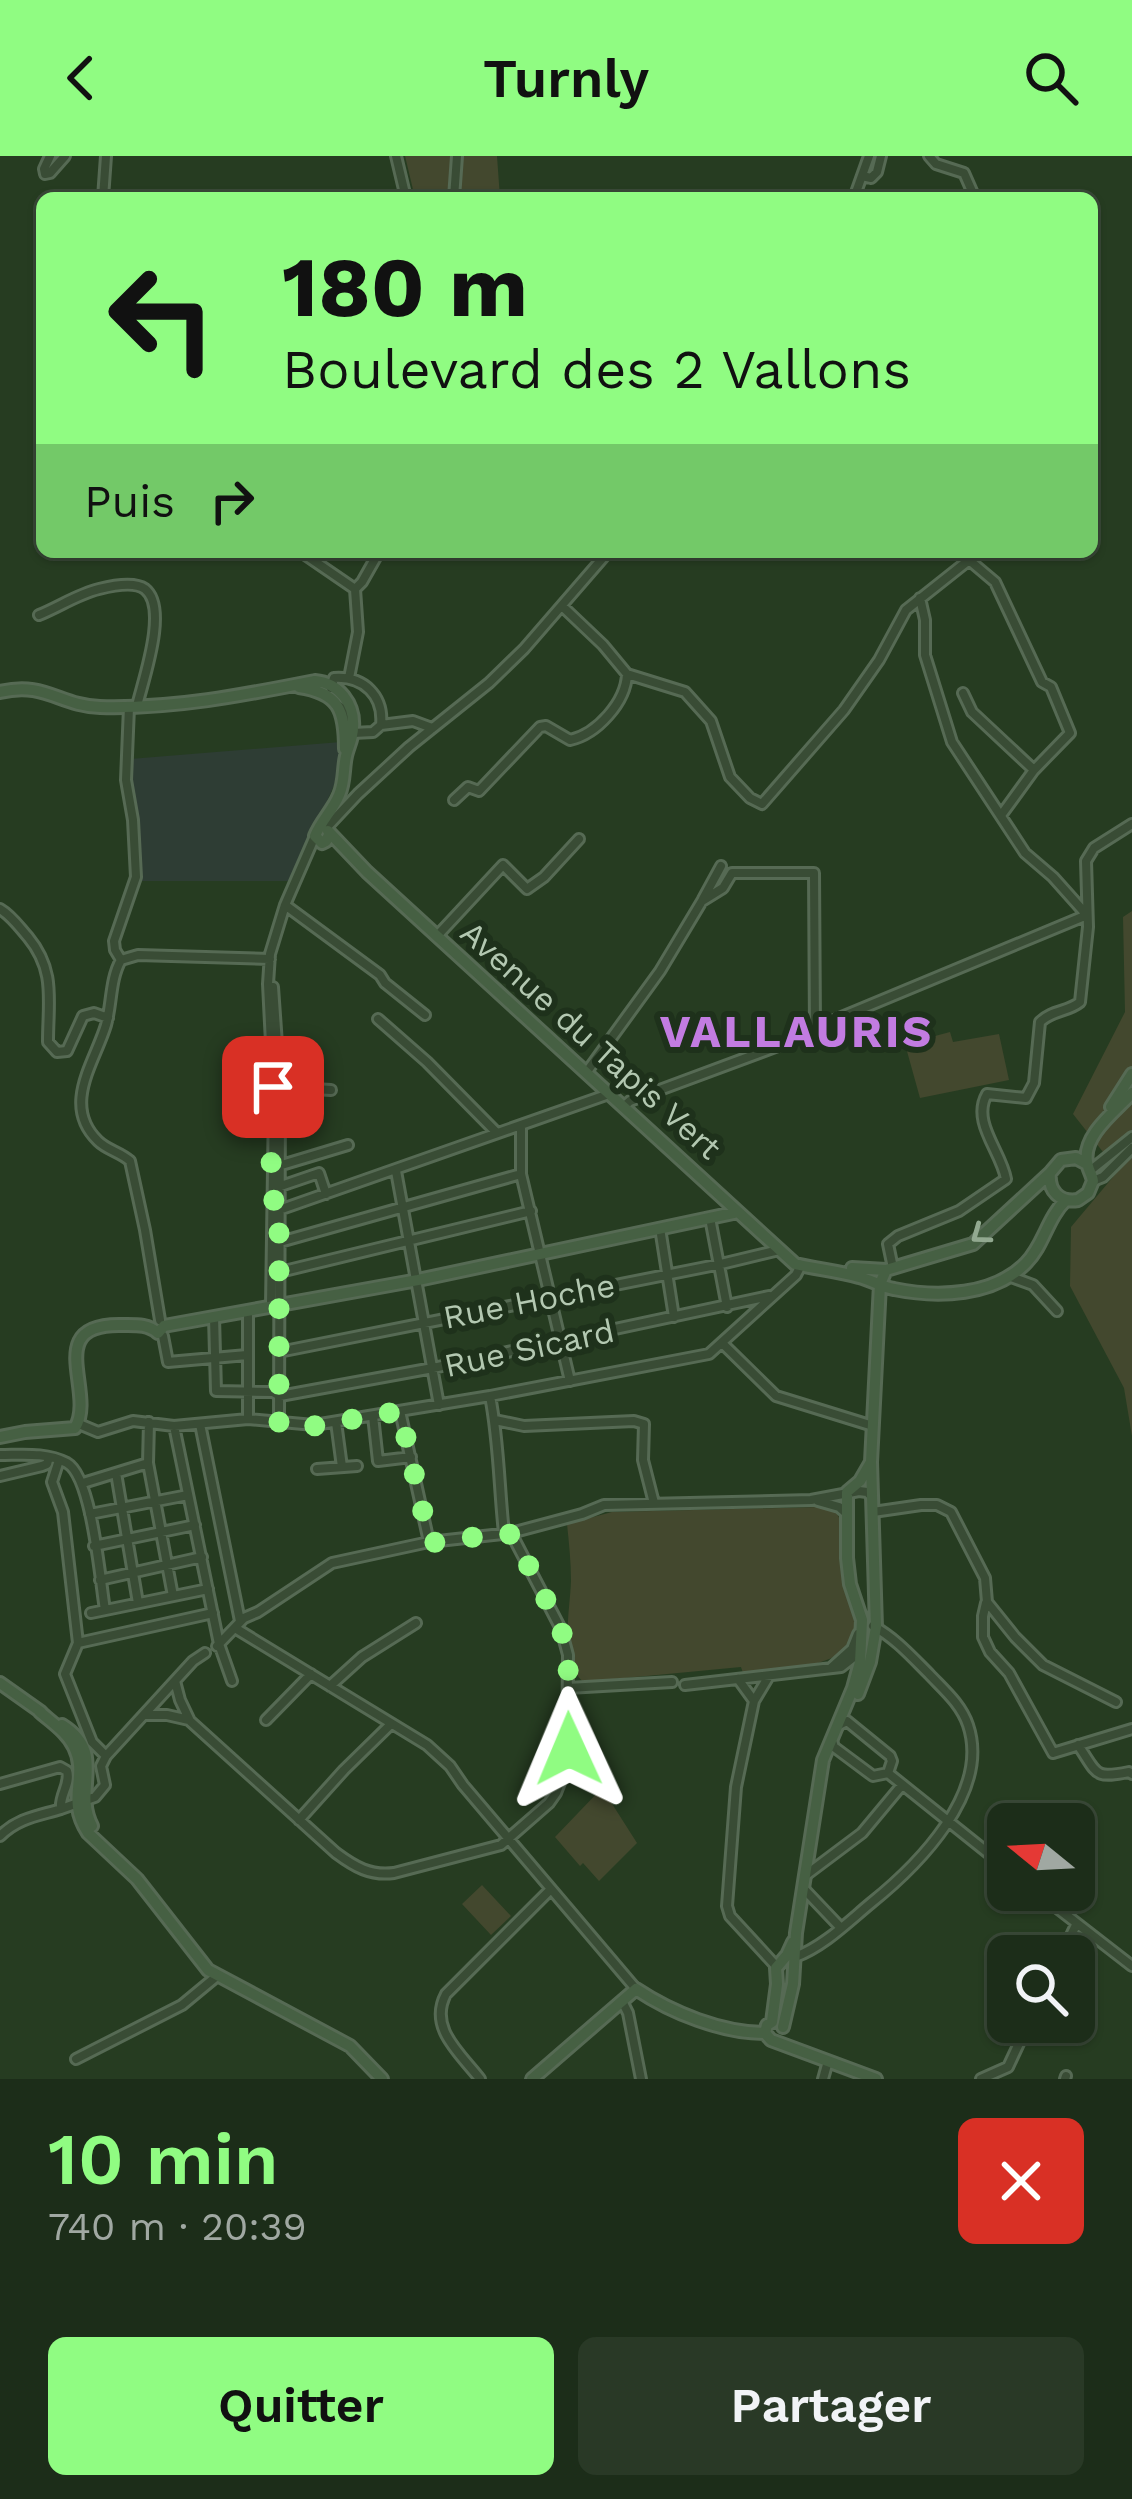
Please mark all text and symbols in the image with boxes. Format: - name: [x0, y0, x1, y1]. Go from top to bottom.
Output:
- icon: back: [48, 45, 114, 111]
- icon: search: [1018, 45, 1084, 111]
- text: Turnly: [483, 47, 649, 110]
- text: 180 m: [282, 238, 528, 336]
- icon: left: [84, 240, 240, 396]
- text: Boulevard des 2 Vallons: [282, 338, 911, 401]
- icon: right: [199, 468, 265, 534]
- text: Puis: [84, 475, 175, 528]
- street label: Avenue du Tapis Vert: [453, 913, 729, 1167]
- district label: VALLAURIS: [660, 1005, 934, 1058]
- pin: [222, 1036, 324, 1138]
- icon: arrive: [240, 1054, 306, 1120]
- one-way arrow: [972, 1221, 993, 1243]
- street label: Rue Hoche: [440, 1265, 618, 1337]
- street label: Rue Sicard: [440, 1311, 618, 1385]
- position arrow: [506, 1686, 632, 1812]
- north arrow: [987, 1803, 1095, 1911]
- map controls: [987, 1803, 1095, 2043]
- button: search: [987, 1935, 1095, 2043]
- text: 10 min: [48, 2117, 279, 2201]
- button: close: [958, 2118, 1084, 2244]
- text: 740 m · 20:39: [48, 2204, 307, 2249]
- button: Quitter: [48, 2337, 554, 2475]
- button: Partager: [578, 2337, 1084, 2475]

